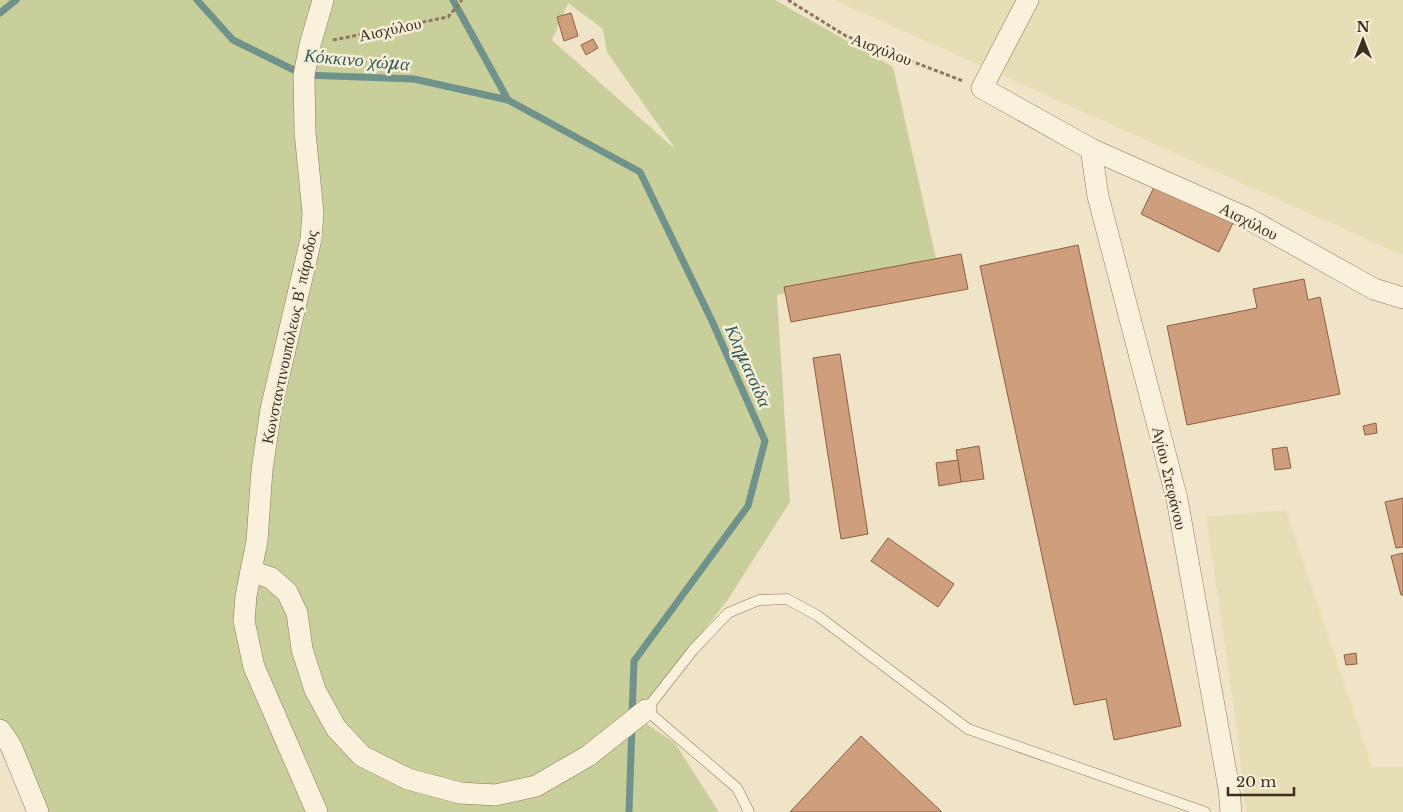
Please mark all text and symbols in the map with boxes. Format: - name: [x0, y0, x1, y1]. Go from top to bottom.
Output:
- street label: Αισχύλου: [357, 13, 423, 45]
- north arrow: [1338, 15, 1388, 65]
- text: N: [1356, 18, 1370, 36]
- street label: Αισχύλου: [849, 28, 915, 70]
- water label: Κόκκινο χώμα: [302, 44, 411, 76]
- street label: Αισχύλου: [1216, 198, 1282, 244]
- street label: Κωνσταντινουπόλεως Β' πάροδος: [257, 228, 322, 446]
- water label: Κληματσίδα: [720, 320, 776, 411]
- street label: Αγίου Στεφάνου: [1148, 424, 1192, 532]
- scale bar: [1228, 764, 1294, 796]
- text: 20 m: [1236, 772, 1276, 791]

